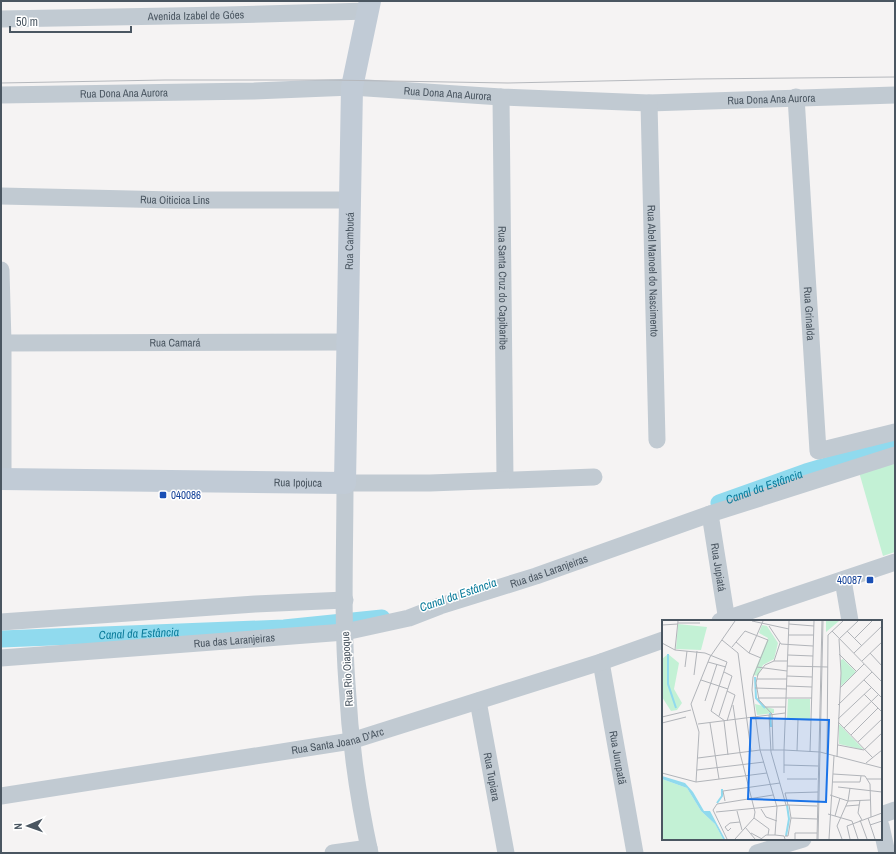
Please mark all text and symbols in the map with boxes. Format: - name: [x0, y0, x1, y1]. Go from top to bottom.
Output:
- street label: Avenida Izabel de Góes: [147, 7, 245, 23]
- scale bar: [10, 8, 131, 34]
- text: 50 m: [16, 14, 38, 30]
- street label: Rua Dona Ana Aurora: [403, 83, 492, 103]
- street label: Rua Dona Ana Aurora: [80, 85, 168, 101]
- street label: Rua Dona Ana Aurora: [727, 91, 816, 107]
- street label: Rua Oiticica Lins: [140, 192, 210, 207]
- street label: Rua Abel Manoel do Nascimento: [644, 205, 662, 337]
- street label: Rua Cambucá: [342, 212, 357, 270]
- street label: Rua Santa Cruz do Capibaribe: [495, 226, 511, 350]
- street label: Rua Grinalda: [801, 286, 818, 341]
- street label: Rua Camará: [149, 335, 201, 350]
- water label: Canal da Estância: [724, 466, 805, 508]
- street label: Rua Ipojuca: [274, 475, 322, 490]
- place label: 040086: [171, 488, 201, 502]
- marker: 040086: [158, 490, 168, 500]
- street label: Rua Jupiatá: [708, 542, 729, 593]
- street label: Rua das Laranjeiras: [508, 551, 590, 591]
- place label: 40087: [837, 573, 862, 587]
- water label: Canal da Estância: [417, 574, 499, 616]
- marker: 40087: [865, 575, 875, 585]
- inset map: [662, 620, 882, 840]
- water label: Canal da Estância: [98, 624, 180, 643]
- street label: Rua das Laranjeiras: [193, 630, 276, 650]
- street label: Rua Rio Oiapoque: [338, 631, 356, 707]
- street label: Rua Santa Joana D'Arc: [290, 724, 386, 757]
- street label: Rua Jurupatã: [606, 730, 630, 785]
- street label: Rua Tupiara: [481, 751, 503, 802]
- north arrow: [8, 806, 48, 846]
- text: N: [11, 823, 25, 830]

